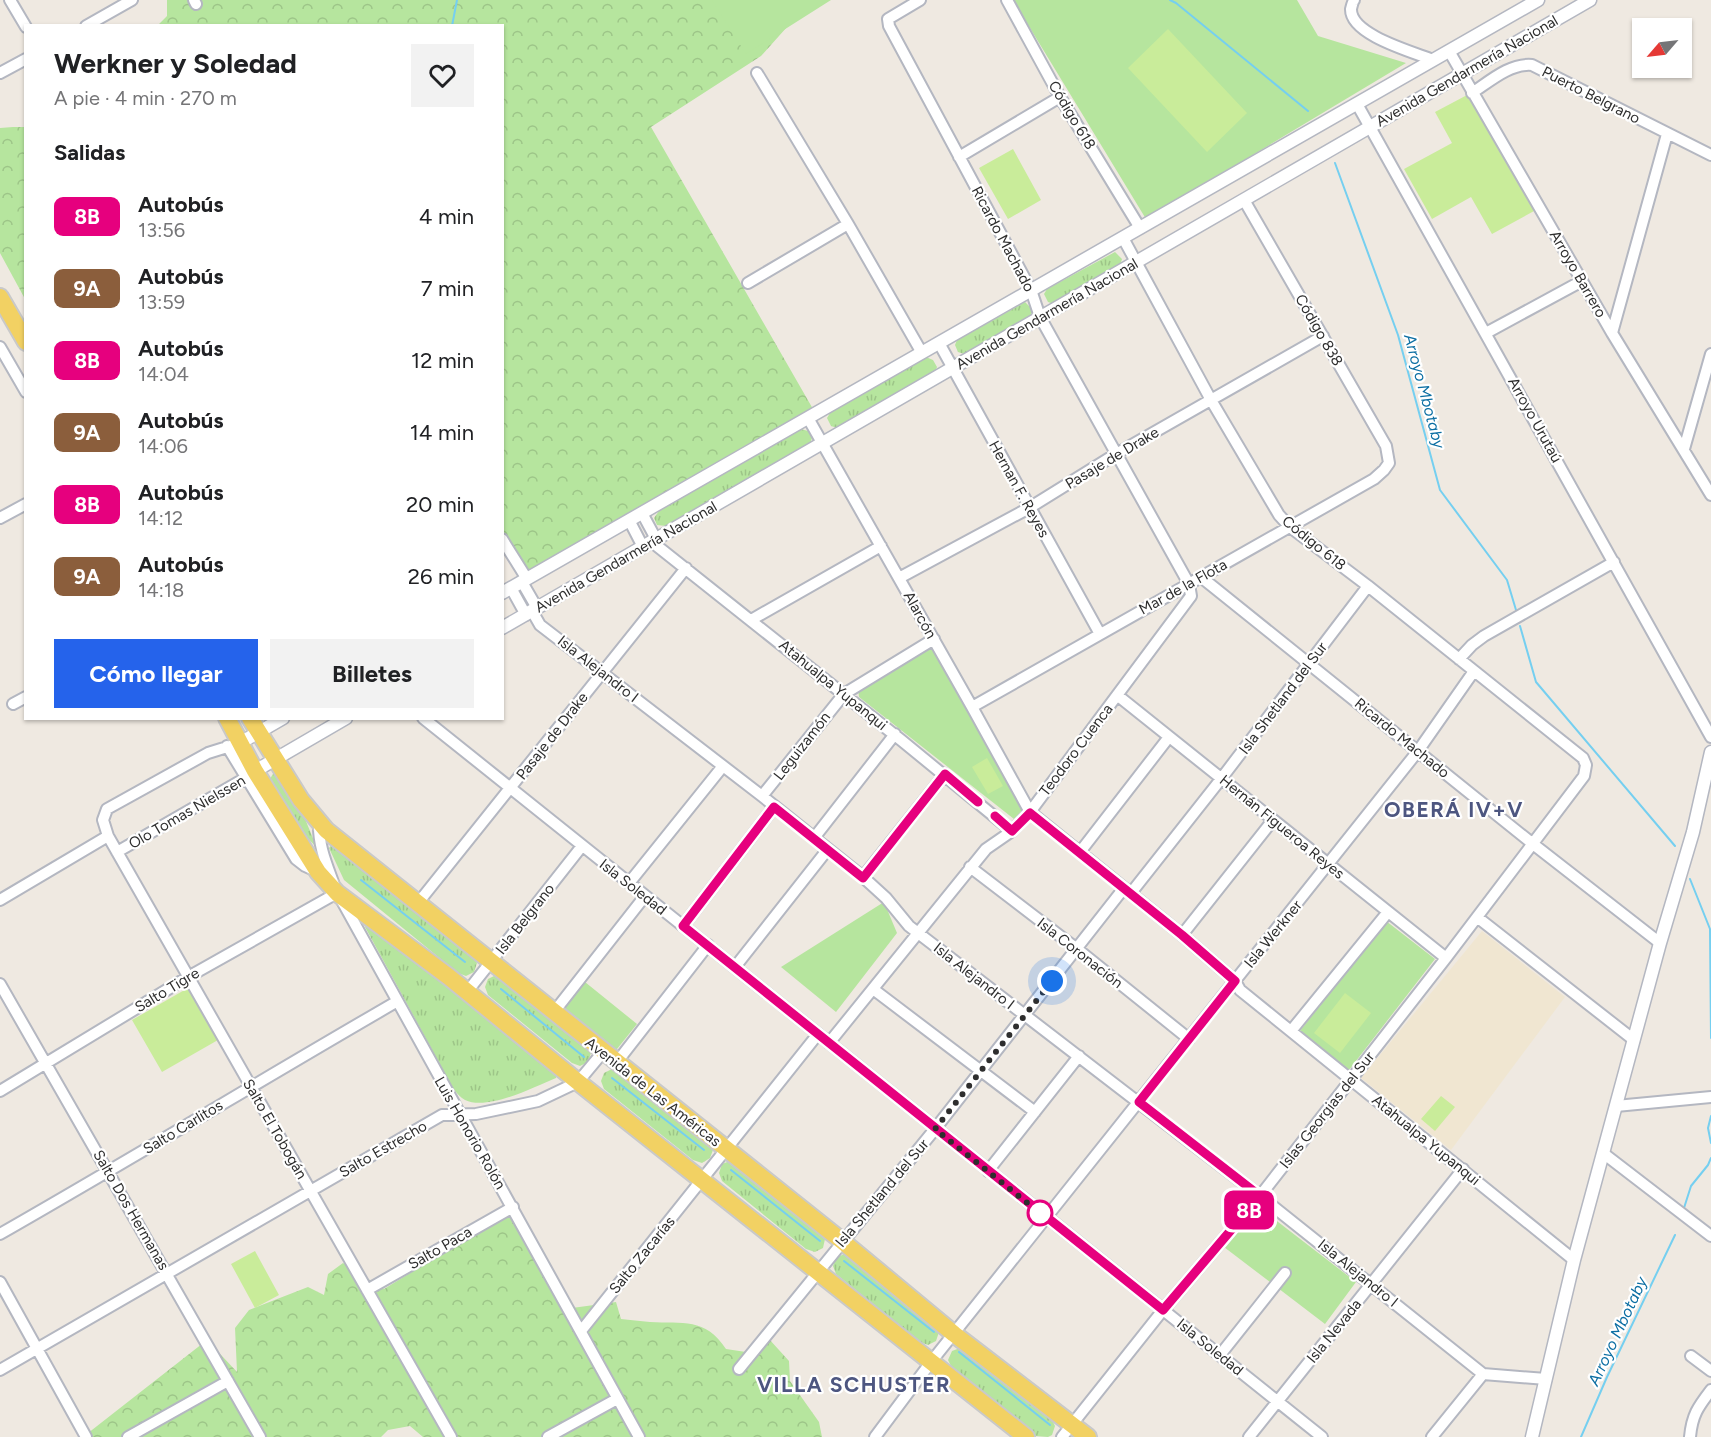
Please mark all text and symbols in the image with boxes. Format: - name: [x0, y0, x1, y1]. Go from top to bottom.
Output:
- street label: Avenida Gendarmería Nacional: [1373, 11, 1561, 131]
- north arrow: [1632, 18, 1692, 78]
- map controls: [1632, 18, 1692, 78]
- button: heart: [411, 44, 474, 107]
- text: Werkner y Soledad: [54, 46, 297, 80]
- street label: Puerto Belgrano: [1539, 63, 1643, 128]
- street label: Código 618: [1044, 77, 1100, 153]
- text: A pie · 4 min · 270 m: [54, 86, 237, 110]
- text: Salidas: [54, 139, 125, 166]
- street label: Ricardo Machado: [968, 183, 1039, 295]
- text: Autobús: [138, 191, 224, 218]
- text: 4 min: [419, 203, 474, 230]
- text: 8B: [74, 204, 100, 229]
- text: 13:56: [138, 218, 185, 242]
- street label: Arroyo Barrero: [1546, 227, 1610, 321]
- street label: Avenida Gendarmería Nacional: [953, 254, 1141, 374]
- text: Autobús: [138, 263, 224, 290]
- text: 7 min: [421, 275, 474, 302]
- text: 9A: [73, 276, 101, 301]
- text: 13:59: [138, 290, 185, 314]
- street label: Código 838: [1291, 291, 1347, 369]
- water label: Arroyo Mbotaby: [1400, 331, 1449, 451]
- text: Autobús: [138, 335, 224, 362]
- text: 12 min: [411, 347, 474, 374]
- text: 8B: [74, 348, 100, 373]
- text: 14:04: [138, 362, 189, 386]
- street label: Arroyo Urutaú: [1504, 374, 1566, 466]
- text: Autobús: [138, 407, 224, 434]
- text: 14 min: [410, 419, 474, 446]
- text: 9A: [73, 420, 101, 445]
- street label: Pasaje de Drake: [1062, 423, 1162, 493]
- text: 14:06: [138, 434, 188, 458]
- street label: Hernan F. Reyes: [985, 437, 1053, 541]
- text: Autobús: [138, 479, 224, 506]
- text: 20 min: [406, 491, 474, 518]
- text: 8B: [74, 492, 100, 517]
- street label: Avenida Gendarmería Nacional: [532, 497, 720, 617]
- text: 14:12: [138, 506, 183, 530]
- street label: Código 618: [1278, 512, 1350, 574]
- text: Autobús: [138, 551, 224, 578]
- street label: Mar de la Flota: [1136, 555, 1230, 619]
- text: 26 min: [408, 563, 474, 590]
- text: 9A: [73, 564, 101, 589]
- text: 14:18: [138, 578, 184, 602]
- street label: Alarcón: [900, 588, 940, 642]
- street label: Isla Alejandro I: [554, 632, 642, 706]
- street label: Atahualpa Yupanqui: [775, 636, 891, 734]
- street label: Isla Shetland del Sur: [1235, 638, 1331, 758]
- button: Cómo llegar: [54, 639, 258, 708]
- button: Billetes: [270, 639, 474, 708]
- street label: Pasaje de Drake: [512, 689, 592, 783]
- street label: Ricardo Machado: [1351, 694, 1453, 782]
- street label: Teodoro Cuenca: [1035, 700, 1117, 800]
- street label: Leguizamón: [770, 708, 834, 784]
- street label: Olo Tomas Nielssen: [125, 771, 249, 853]
- street label: Hernán Figueroa Reyes: [1216, 771, 1348, 883]
- district label: OBERÁ IV+V: [1384, 797, 1524, 822]
- street label: Isla Soledad: [596, 855, 670, 919]
- street label: Isla Belgrano: [492, 880, 558, 958]
- street label: Isla Werkner: [1240, 897, 1306, 971]
- street label: Isla Coronación: [1034, 914, 1126, 992]
- street label: Isla Alejandro I: [930, 939, 1018, 1013]
- street label: Salto Tigre: [131, 964, 203, 1016]
- your location: [1037, 966, 1067, 996]
- street label: Avenida de Las Américas: [582, 1033, 724, 1151]
- street label: Islas Georgias del Sur: [1276, 1048, 1378, 1172]
- street label: Luis Honorio Rolón: [431, 1074, 509, 1192]
- street label: Salto El Tobogán: [239, 1076, 311, 1182]
- street label: Atahualpa Yupanqui: [1368, 1091, 1484, 1189]
- street label: Salto Carlitos: [140, 1096, 226, 1158]
- street label: Salto Estrecho: [336, 1117, 430, 1181]
- street label: Isla Shetland del Sur: [832, 1135, 932, 1251]
- street label: Salto Dos Hermanas: [89, 1147, 173, 1273]
- line badge: 8B: [1222, 1190, 1276, 1230]
- text: 8B: [1236, 1198, 1262, 1223]
- unlabelled marker: [1027, 1200, 1053, 1226]
- street label: Salto Zacarías: [605, 1213, 679, 1297]
- street label: Salto Paca: [405, 1223, 475, 1273]
- street label: Isla Alejandro I: [1314, 1235, 1402, 1311]
- water label: Arroyo Mbotaby: [1584, 1273, 1651, 1389]
- street label: Isla Nevada: [1303, 1295, 1365, 1367]
- street label: Isla Soledad: [1173, 1315, 1247, 1379]
- district label: VILLA SCHUSTER: [757, 1372, 951, 1397]

